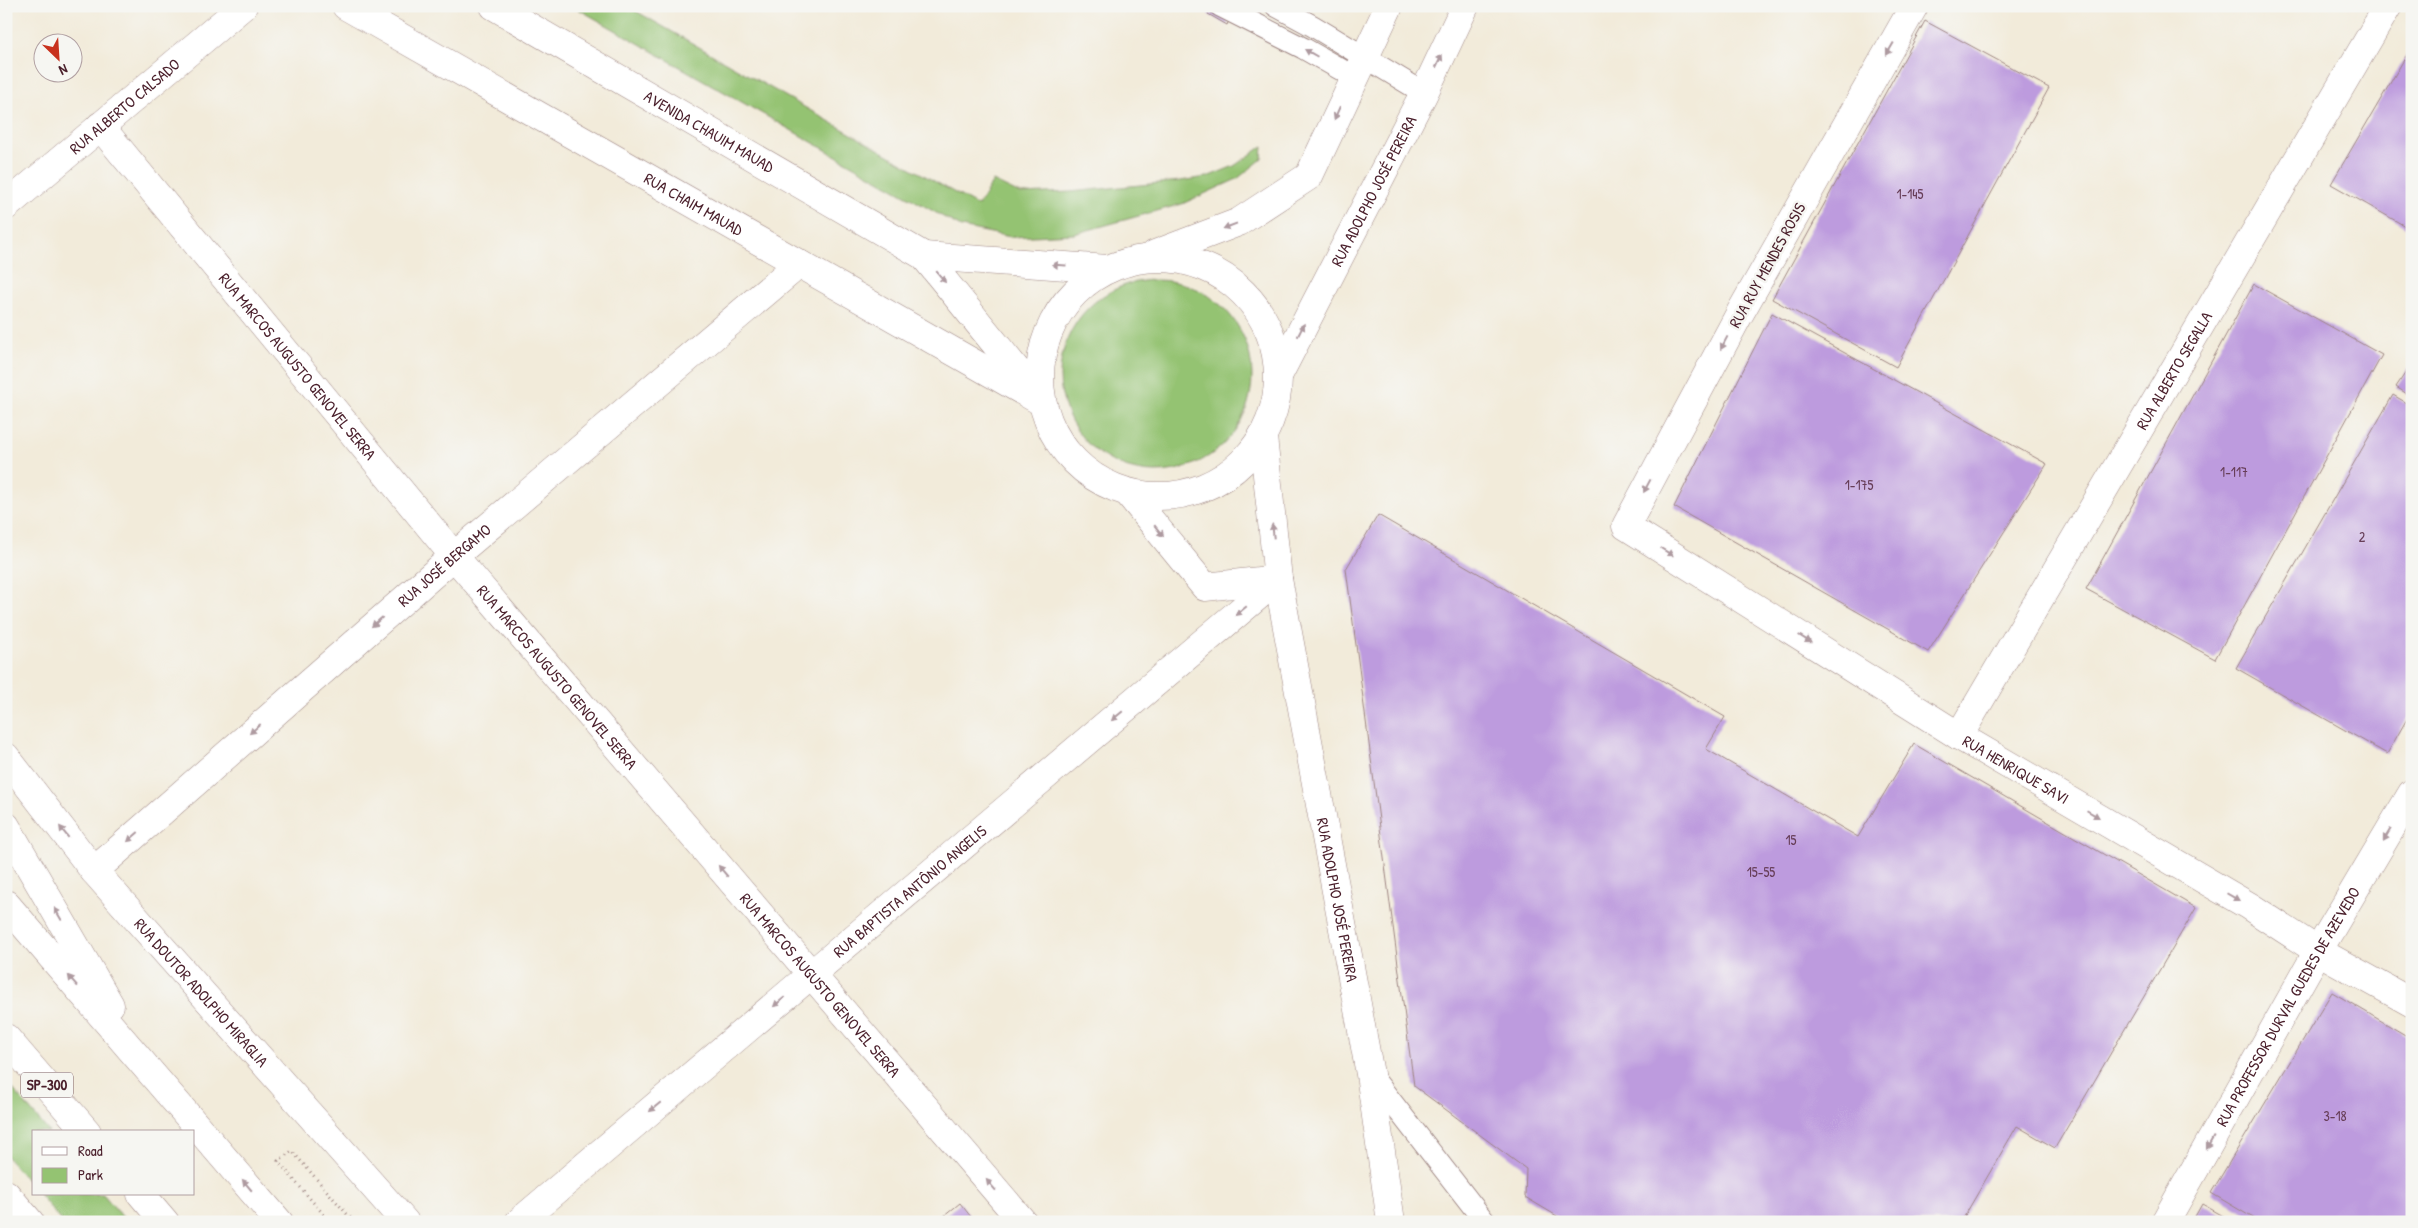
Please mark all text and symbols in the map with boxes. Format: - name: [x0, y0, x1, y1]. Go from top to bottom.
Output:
- north arrow: [32, 32, 82, 82]
- one-way arrow: [1886, 41, 1894, 56]
- one-way arrow: [1304, 49, 1319, 57]
- street label: RUA ALBERTO CALSADO: [65, 53, 184, 159]
- one-way arrow: [1435, 54, 1443, 68]
- text: N: [56, 60, 71, 81]
- street label: AVENIDA CHAUIM MAUAD: [640, 85, 779, 178]
- one-way arrow: [1333, 106, 1341, 120]
- street label: RUA ADOLPHO JOSÉ PEREIRA: [1325, 112, 1422, 270]
- street label: RUA CHAIM MAUAD: [640, 167, 747, 241]
- house number: 1-145: [1897, 184, 1924, 203]
- street label: RUA RUY MENDES ROSIS: [1723, 198, 1811, 331]
- one-way arrow: [1222, 222, 1237, 230]
- one-way arrow: [1051, 261, 1067, 269]
- street label: RUA MARCOS AUGUSTO GENOVEL SERRA: [214, 268, 381, 464]
- one-way arrow: [935, 270, 946, 283]
- street label: RUA ALBERTO SEGALLA: [2131, 307, 2217, 434]
- one-way arrow: [1297, 323, 1305, 337]
- one-way arrow: [1720, 335, 1728, 350]
- house number: 1-117: [2220, 462, 2248, 481]
- house number: 1-175: [1845, 475, 1873, 494]
- one-way arrow: [1643, 479, 1652, 492]
- street label: RUA JOSÉ BERGAMO: [393, 518, 496, 612]
- one-way arrow: [1269, 522, 1277, 538]
- one-way arrow: [1154, 525, 1165, 538]
- house number: 2: [2359, 527, 2366, 546]
- one-way arrow: [1660, 548, 1674, 557]
- street label: RUA MARCOS AUGUSTO GENOVEL SERRA: [472, 580, 642, 774]
- one-way arrow: [1234, 605, 1247, 616]
- one-way arrow: [371, 617, 384, 628]
- one-way arrow: [1798, 634, 1811, 643]
- one-way arrow: [1110, 710, 1123, 721]
- one-way arrow: [249, 724, 262, 735]
- street label: RUA HENRIQUE SAVI: [1959, 730, 2073, 809]
- one-way arrow: [2086, 810, 2099, 819]
- street label: RUA ADOLPHO JOSÉ PEREIRA: [1312, 816, 1364, 984]
- street label: RUA BAPTISTA ANTÔNIO ANGELIS: [828, 819, 992, 962]
- one-way arrow: [59, 826, 70, 839]
- one-way arrow: [2382, 829, 2391, 842]
- house number: 15: [1785, 830, 1797, 849]
- one-way arrow: [127, 831, 140, 842]
- house number: 15-55: [1747, 862, 1775, 881]
- one-way arrow: [717, 866, 729, 878]
- street label: RUA PROFESSOR DURVAL GUEDES DE AZEVEDO: [2210, 882, 2365, 1130]
- street label: RUA MARCOS AUGUSTO GENOVEL SERRA: [735, 888, 906, 1082]
- one-way arrow: [2226, 892, 2239, 901]
- one-way arrow: [53, 908, 62, 921]
- street label: RUA DOUTOR ADOLPHO MIRAGLIA: [130, 913, 273, 1072]
- one-way arrow: [67, 976, 79, 988]
- one-way arrow: [774, 996, 786, 1008]
- road number: SP-300: [21, 1072, 73, 1098]
- one-way arrow: [649, 1101, 662, 1112]
- house number: 3-18: [2323, 1106, 2347, 1125]
- legend: [32, 1130, 195, 1196]
- one-way arrow: [2206, 1136, 2214, 1150]
- text: Road: [78, 1140, 103, 1161]
- text: Park: [78, 1164, 103, 1185]
- one-way arrow: [241, 1179, 253, 1191]
- one-way arrow: [985, 1179, 997, 1191]

